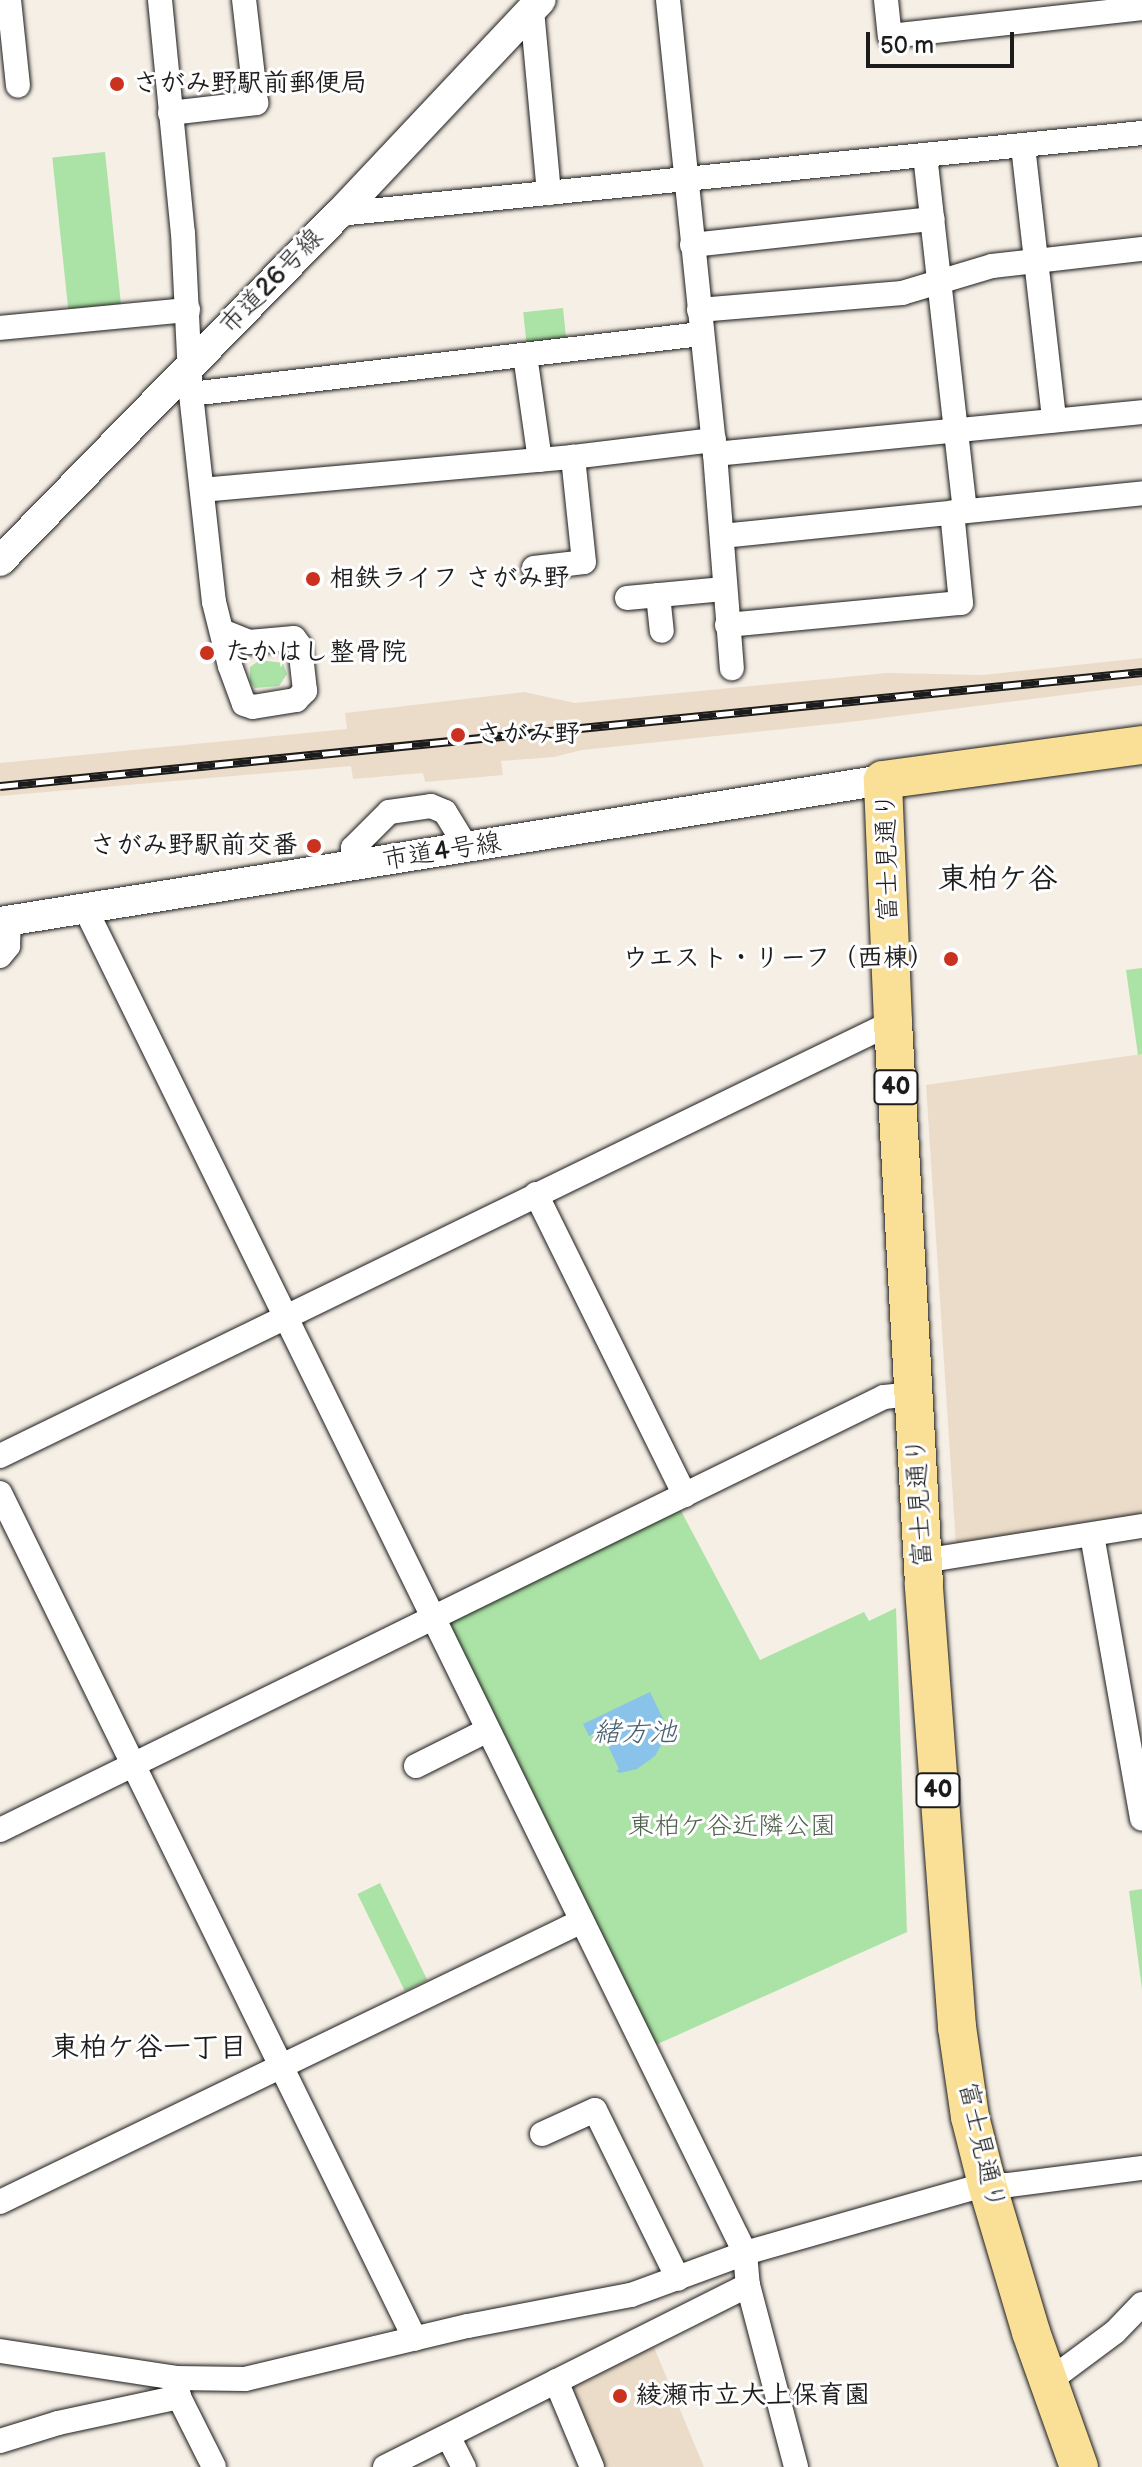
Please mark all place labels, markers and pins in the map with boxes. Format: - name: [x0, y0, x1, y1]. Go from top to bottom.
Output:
- place label: さがみ野駅前郵便局: [133, 68, 367, 100]
- marker: さがみ野駅前郵便局: [108, 75, 126, 93]
- place label: 相鉄ライフ さがみ野: [329, 563, 570, 595]
- marker: 相鉄ライフ さがみ野: [304, 570, 322, 588]
- place label: たかはし整骨院: [225, 637, 407, 669]
- marker: たかはし整骨院: [196, 642, 218, 664]
- place label: さがみ野: [476, 719, 580, 751]
- marker: さがみ野: [447, 724, 469, 746]
- place label: さがみ野駅前交番: [90, 830, 298, 862]
- marker: さがみ野駅前交番: [305, 837, 323, 855]
- place label: ウエスト・リーフ（西棟）: [623, 943, 935, 975]
- marker: ウエスト・リーフ（西棟）: [942, 950, 960, 968]
- place label: 綾瀬市立大上保育園: [636, 2380, 870, 2412]
- marker: 綾瀬市立大上保育園: [611, 2387, 629, 2405]

